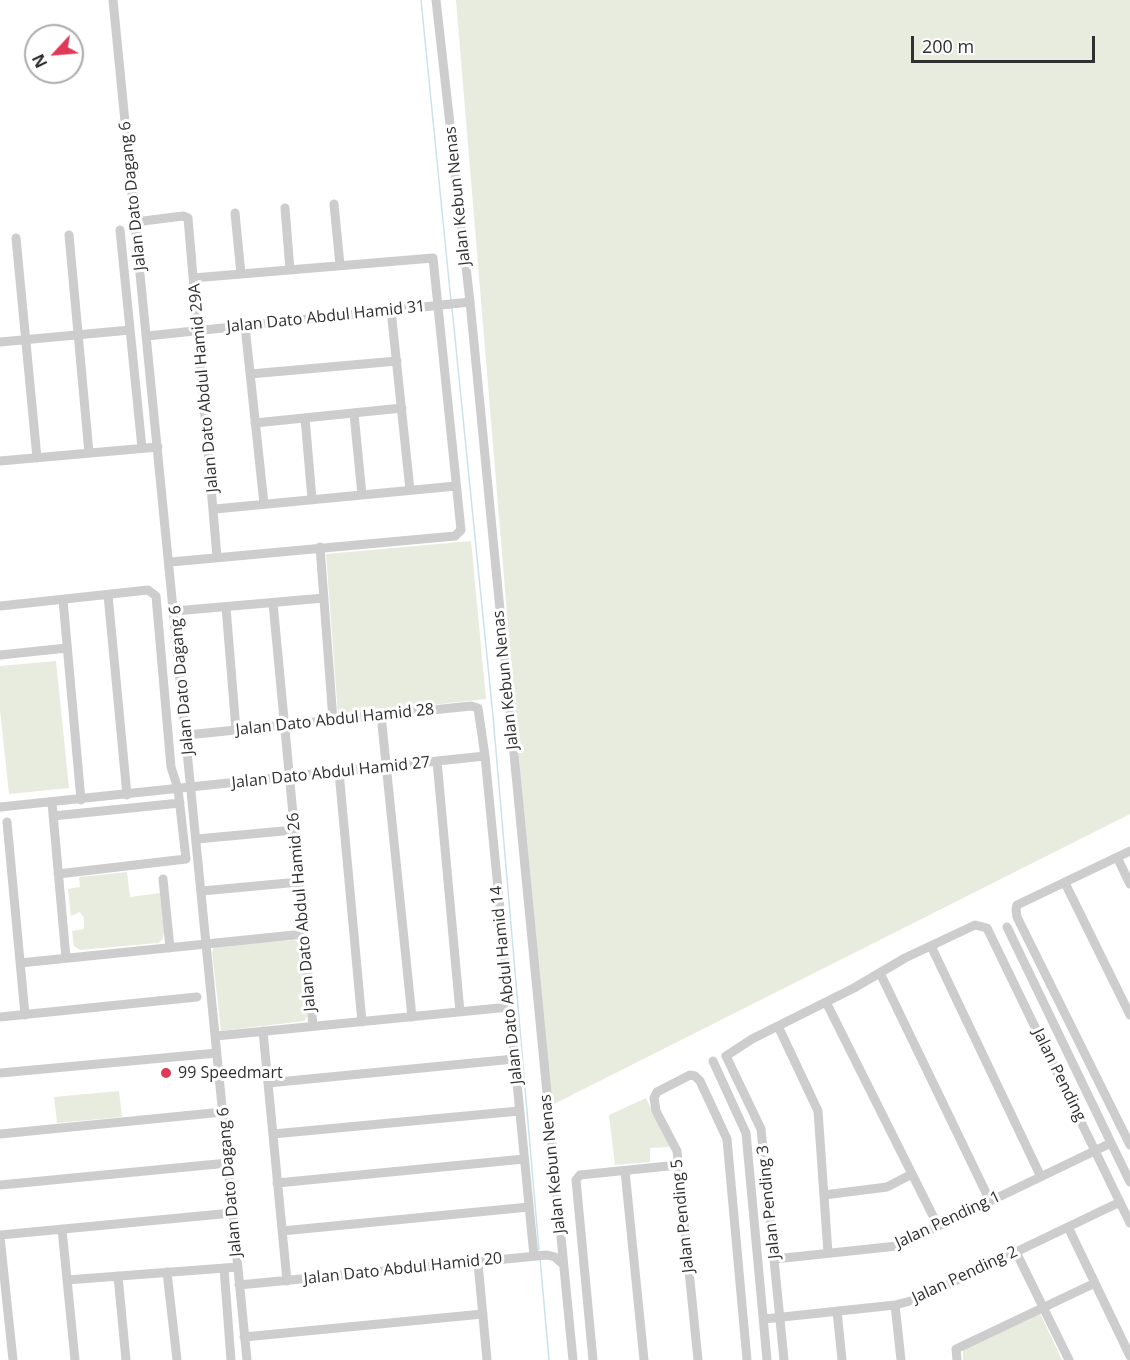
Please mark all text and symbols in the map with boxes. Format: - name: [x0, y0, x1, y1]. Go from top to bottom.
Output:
- north arrow: [24, 24, 84, 84]
- scale bar: [914, 24, 1098, 62]
- text: 200 m: [922, 34, 974, 58]
- text: N: [27, 50, 52, 72]
- street label: Jalan Dato Dagang 6: [116, 120, 150, 272]
- street label: Jalan Kebun Nenas: [441, 125, 475, 267]
- street label: Jalan Dato Abdul Hamid 29A: [185, 283, 223, 493]
- street label: Jalan Dato Abdul Hamid 31: [226, 297, 426, 337]
- street label: Jalan Dato Dagang 6: [166, 604, 198, 756]
- street label: Jalan Kebun Nenas: [489, 609, 523, 751]
- street label: Jalan Dato Abdul Hamid 28: [235, 700, 435, 740]
- street label: Jalan Dato Abdul Hamid 27: [231, 753, 431, 793]
- street label: Jalan Dato Abdul Hamid 26: [284, 812, 320, 1012]
- street label: Jalan Dato Abdul Hamid 14: [487, 885, 527, 1085]
- street label: Jalan Pending: [1028, 1025, 1090, 1125]
- place label: 99 Speedmart: [178, 1063, 283, 1083]
- marker: 99 Speedmart: [159, 1066, 173, 1080]
- street label: Jalan Kebun Nenas: [536, 1093, 570, 1235]
- street label: Jalan Dato Dagang 6: [214, 1106, 246, 1258]
- street label: Jalan Pending 3: [753, 1144, 785, 1260]
- street label: Jalan Pending 5: [667, 1158, 699, 1274]
- street label: Jalan Pending 1: [892, 1187, 1004, 1253]
- street label: Jalan Pending 2: [909, 1242, 1021, 1308]
- street label: Jalan Dato Abdul Hamid 20: [303, 1249, 503, 1289]

